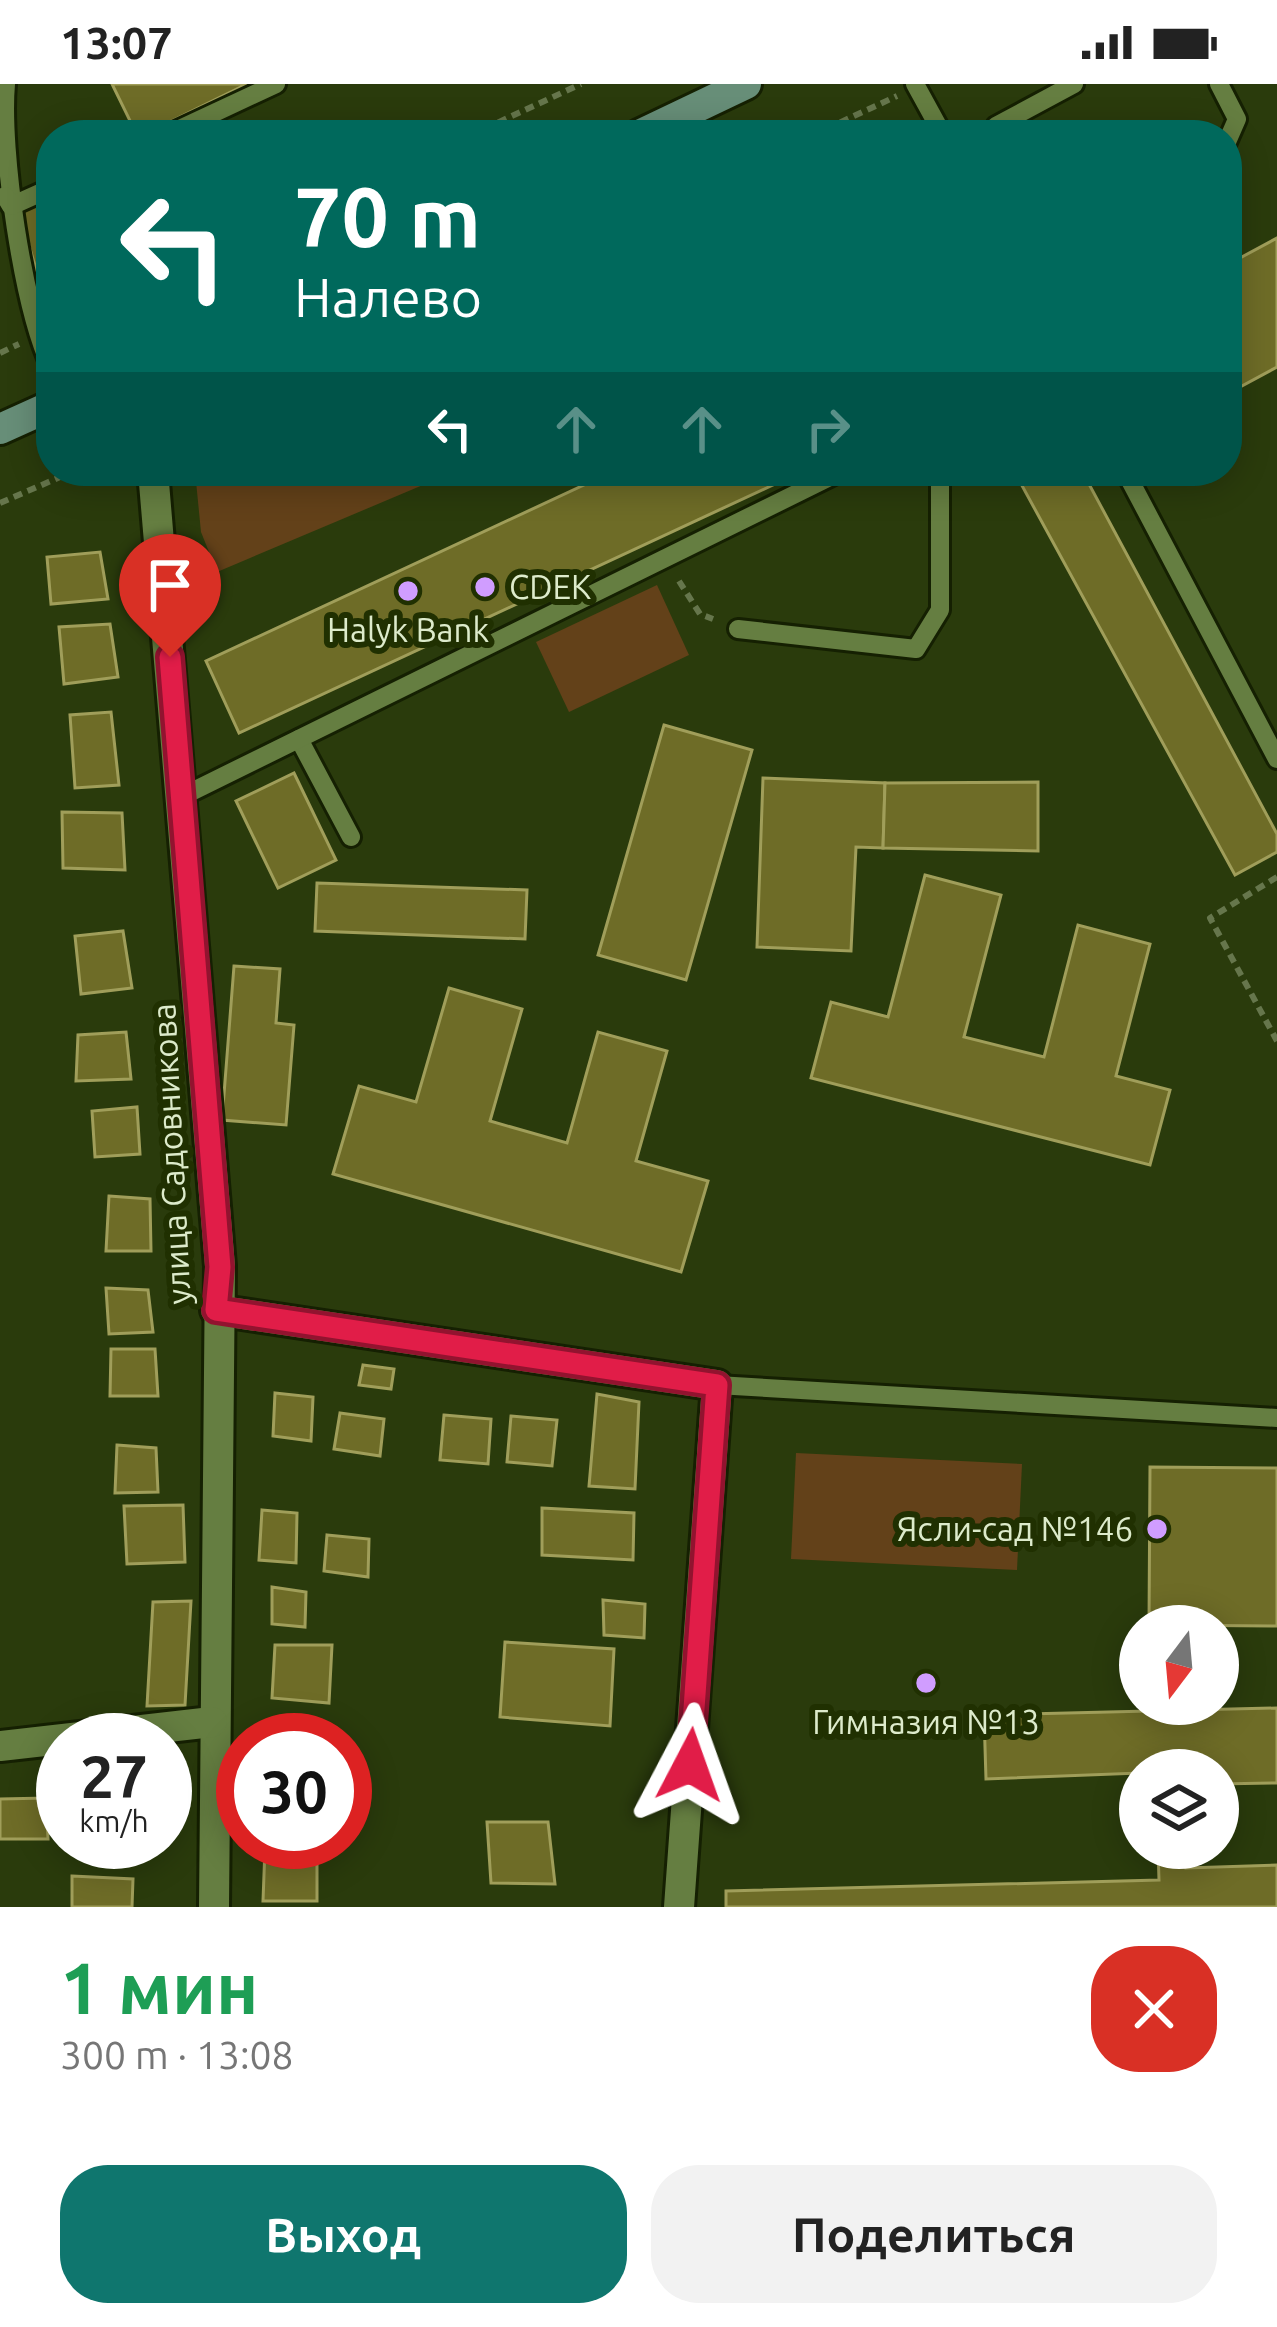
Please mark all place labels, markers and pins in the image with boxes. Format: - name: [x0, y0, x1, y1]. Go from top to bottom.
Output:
- pin: [119, 534, 221, 657]
- place label: CDEK: [509, 568, 591, 605]
- marker: CDEK: [472, 574, 498, 600]
- marker: Halyk Bank: [395, 578, 421, 604]
- place label: Halyk Bank: [327, 611, 489, 648]
- place label: Ясли-сад №146: [897, 1510, 1133, 1547]
- marker: Ясли-сад №146: [1144, 1516, 1170, 1542]
- marker: Гимназия №13: [913, 1670, 939, 1696]
- place label: Гимназия №13: [812, 1703, 1040, 1740]

